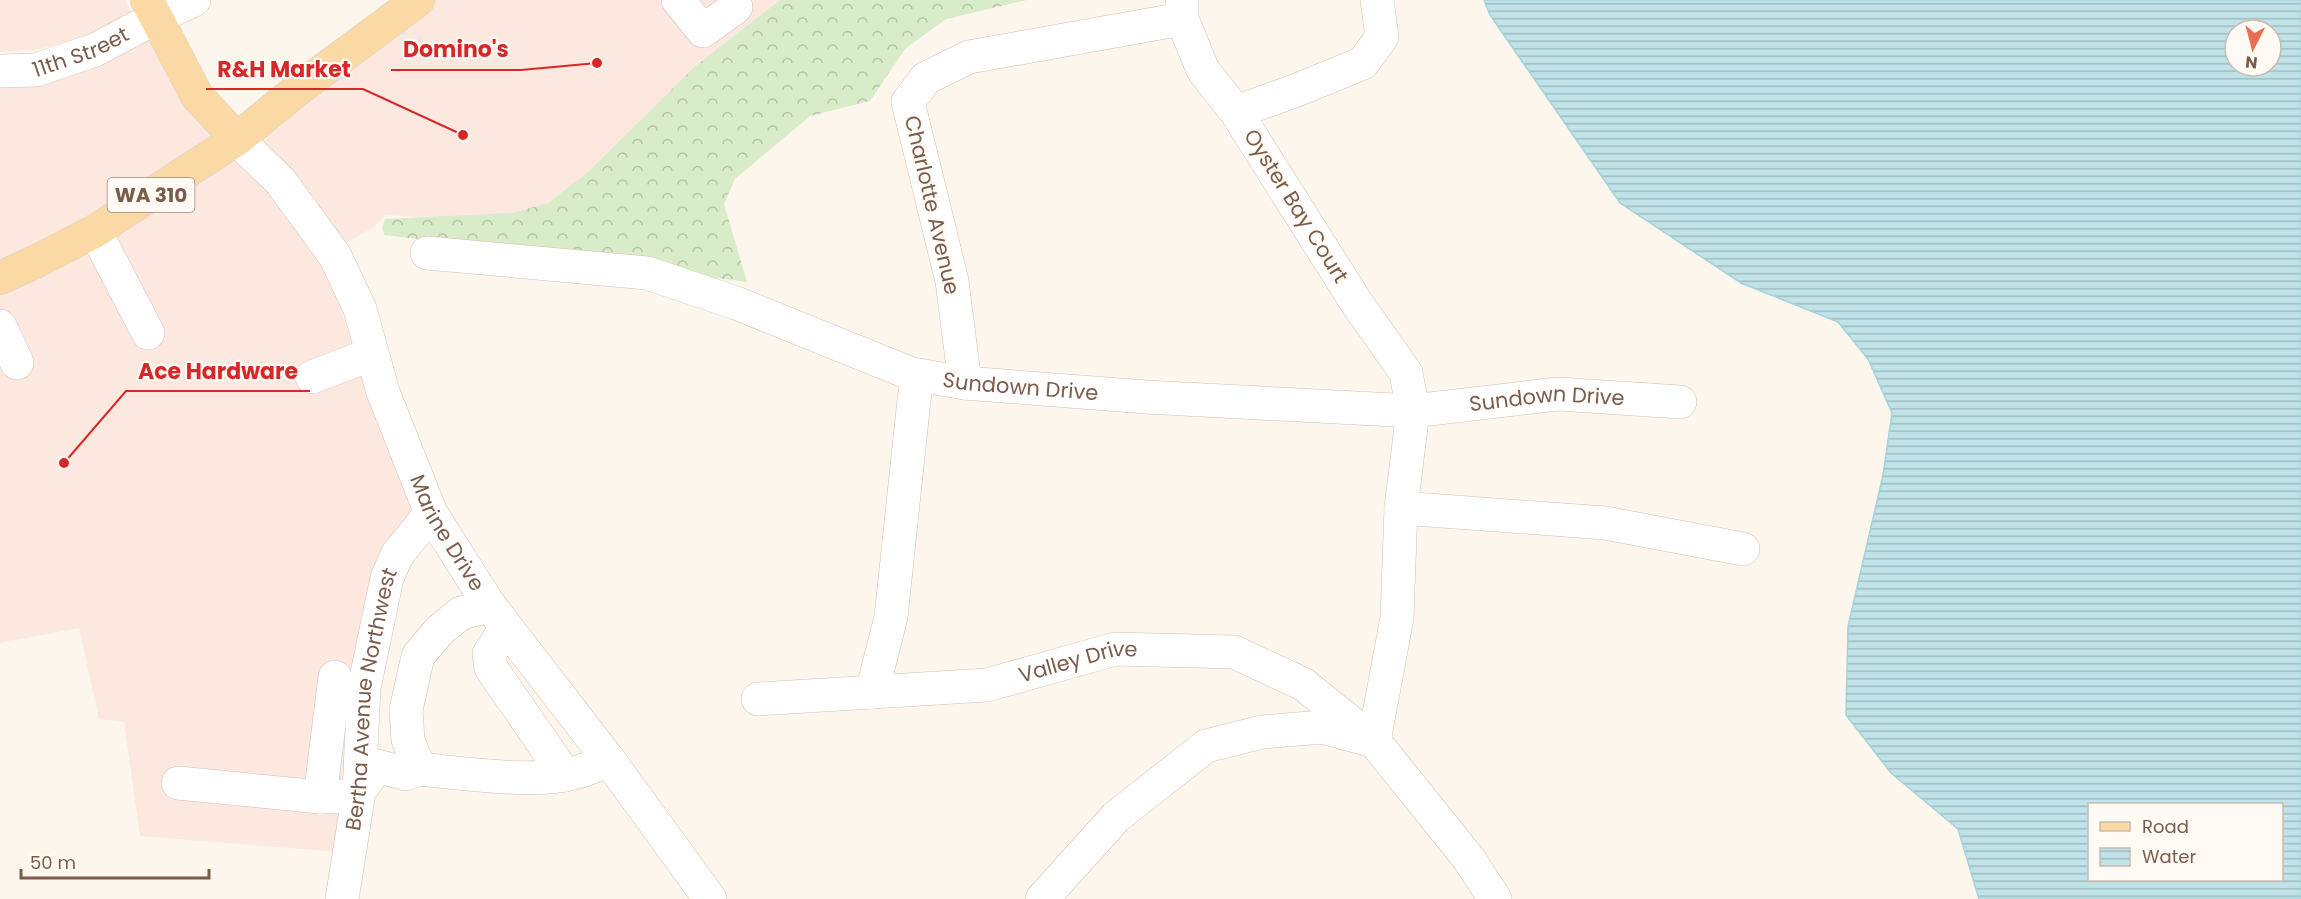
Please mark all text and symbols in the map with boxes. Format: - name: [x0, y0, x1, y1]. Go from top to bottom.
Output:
- north arrow: [2223, 18, 2283, 78]
- street label: 11th Street: [28, 20, 134, 84]
- callout: Domino's: [391, 30, 521, 70]
- text: Domino's: [403, 34, 509, 65]
- callout: R&H Market: [206, 49, 363, 89]
- text: N: [2244, 50, 2259, 74]
- text: R&H Market: [217, 54, 351, 85]
- street label: Charlotte Avenue: [898, 112, 967, 297]
- street label: Oyster Bay Court: [1237, 123, 1355, 288]
- road number: WA 310: [108, 178, 195, 212]
- callout: Ace Hardware: [126, 351, 310, 391]
- text: Ace Hardware: [138, 356, 298, 387]
- street label: Sundown Drive: [941, 364, 1099, 407]
- street label: Sundown Drive: [1468, 379, 1626, 418]
- street label: Marine Drive: [403, 470, 492, 597]
- street label: Bertha Avenue Northwest: [338, 563, 404, 833]
- street label: Valley Drive: [1015, 634, 1138, 689]
- legend: [2088, 803, 2283, 881]
- text: Road: [2142, 814, 2189, 839]
- scale bar: [21, 842, 208, 880]
- text: Water: [2142, 844, 2196, 869]
- text: 50 m: [30, 850, 76, 875]

